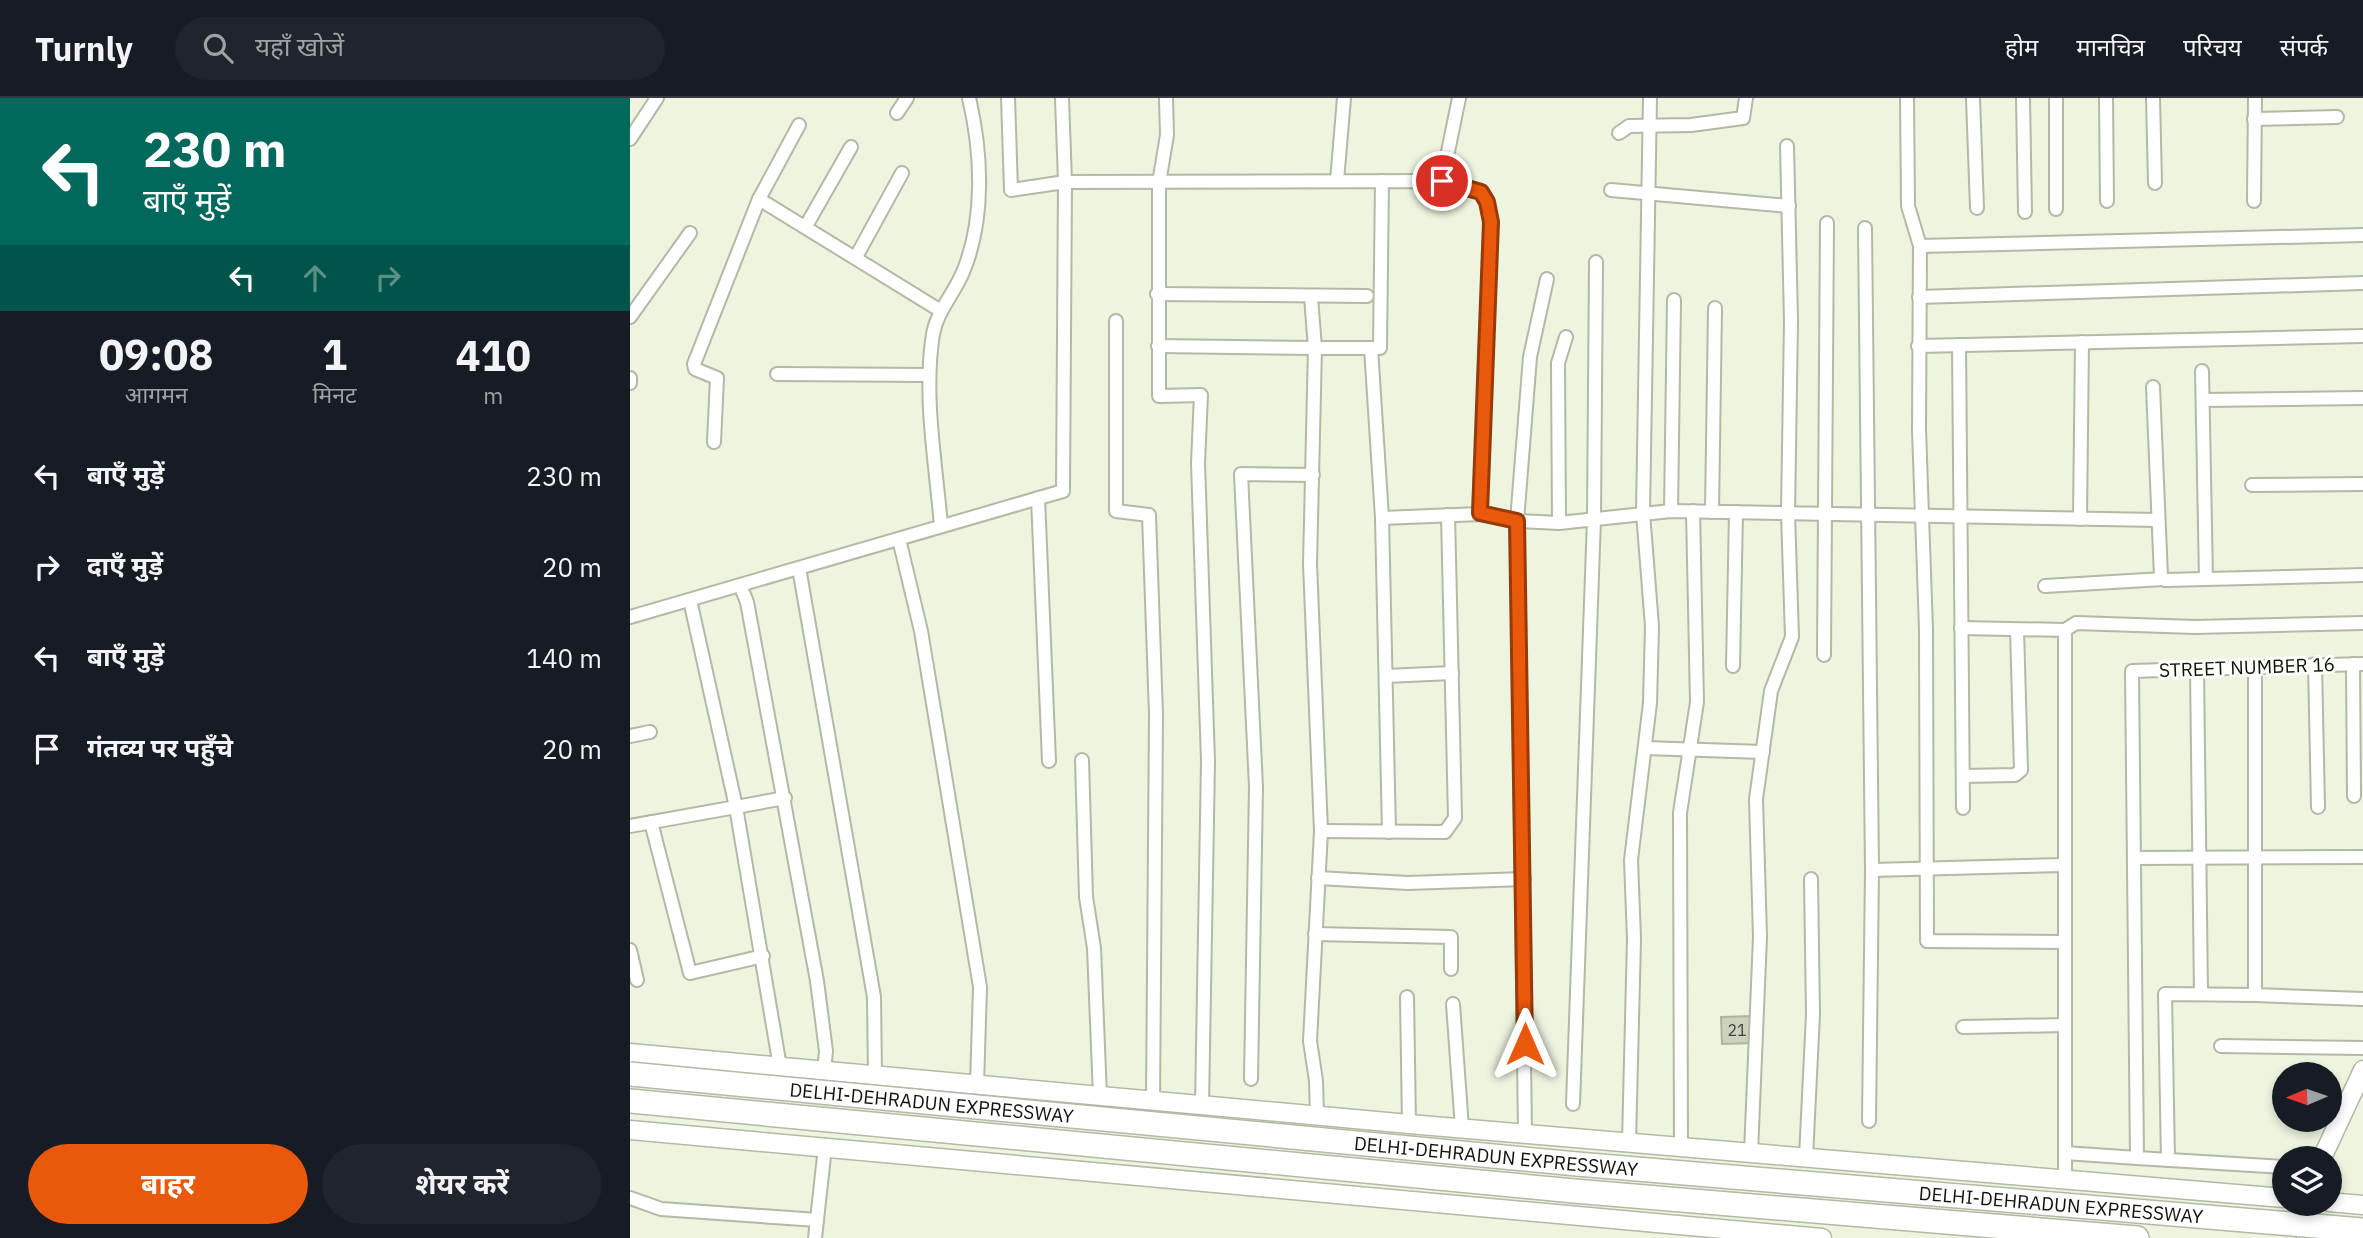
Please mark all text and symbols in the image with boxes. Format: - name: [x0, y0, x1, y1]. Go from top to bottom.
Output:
- search box: [175, 17, 665, 80]
- text: Turnly: [35, 27, 133, 70]
- icon: search: [199, 29, 237, 67]
- text: यहाँ खोजें: [255, 29, 344, 63]
- text: होम: [2005, 31, 2038, 63]
- text: मानचित्र: [2076, 31, 2145, 63]
- text: परिचय: [2183, 31, 2242, 63]
- text: संपर्क: [2280, 31, 2328, 63]
- text: 230 m: [143, 117, 287, 180]
- icon: left: [28, 126, 119, 217]
- pin: [1412, 151, 1472, 211]
- icon: arrive: [1423, 162, 1461, 200]
- text: बाएँ मुड़ें: [143, 179, 231, 221]
- icon: left: [223, 259, 261, 297]
- icon: ahead: [296, 259, 334, 297]
- icon: right: [369, 259, 407, 297]
- text: 09:08: [99, 327, 214, 382]
- text: 1: [322, 327, 347, 382]
- text: 410: [455, 328, 531, 383]
- text: आगमन: [125, 379, 188, 409]
- text: मिनट: [312, 379, 357, 409]
- text: m: [483, 380, 503, 410]
- icon: left: [28, 457, 66, 495]
- text: बाएँ मुड़ें: [87, 457, 164, 491]
- text: 230 m: [526, 459, 602, 493]
- icon: right: [28, 548, 66, 586]
- text: दाएँ मुड़ें: [87, 548, 163, 582]
- text: 20 m: [542, 550, 602, 584]
- icon: left: [28, 639, 66, 677]
- text: बाएँ मुड़ें: [87, 639, 164, 673]
- text: 140 m: [526, 641, 602, 675]
- street label: STREET NUMBER 16: [2159, 652, 2335, 682]
- icon: arrive: [28, 730, 66, 768]
- text: गंतव्य पर पहुँचे: [87, 730, 233, 764]
- text: 20 m: [542, 732, 602, 766]
- position arrow: [1488, 1007, 1562, 1081]
- house number: 21: [1727, 1020, 1747, 1040]
- north arrow: [2272, 1062, 2342, 1132]
- map controls: [2272, 1062, 2342, 1216]
- street label: DELHI-DEHRADUN EXPRESSWAY: [788, 1077, 1076, 1128]
- street label: DELHI-DEHRADUN EXPRESSWAY: [1353, 1131, 1640, 1181]
- button: बाहर: [28, 1144, 308, 1224]
- button: शेयर करें: [322, 1144, 602, 1224]
- button: layers: [2272, 1146, 2342, 1216]
- street label: DELHI-DEHRADUN EXPRESSWAY: [1918, 1181, 2205, 1229]

